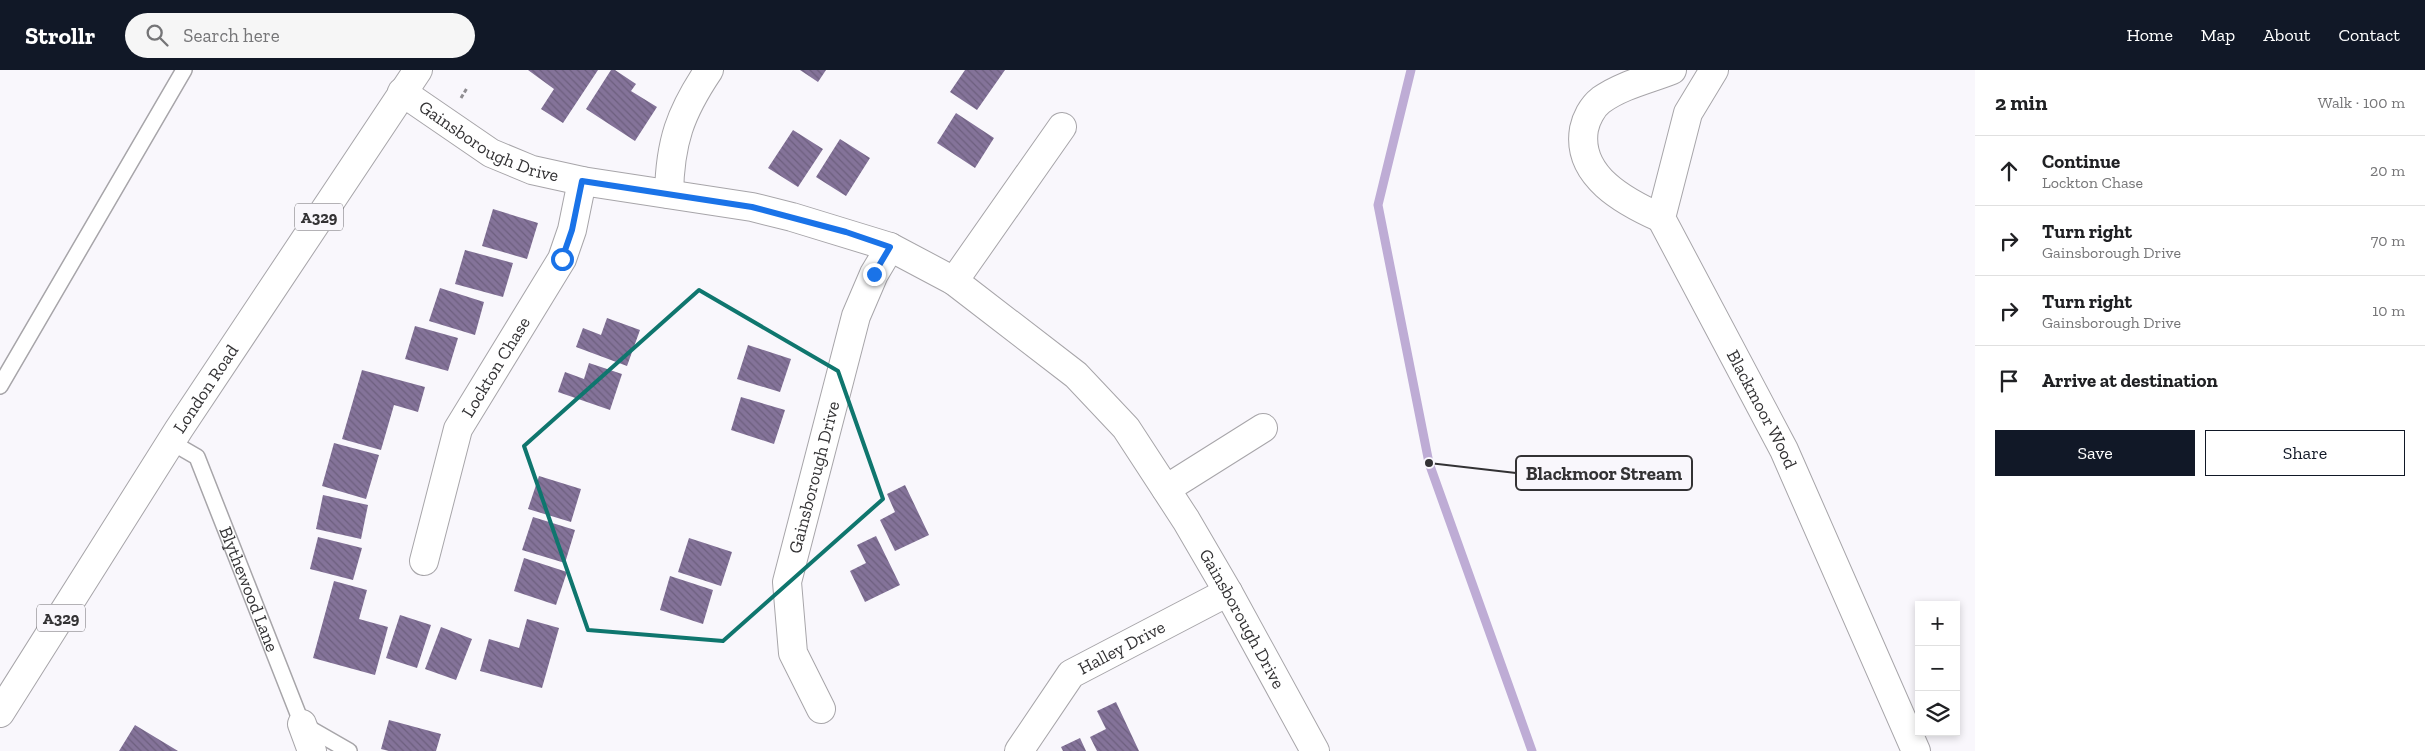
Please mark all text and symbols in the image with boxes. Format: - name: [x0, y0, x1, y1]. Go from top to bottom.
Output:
- search box: [125, 13, 475, 58]
- text: Strollr: [25, 21, 95, 50]
- icon: search: [143, 21, 171, 49]
- text: Search here: [183, 24, 280, 47]
- text: Home: [2126, 24, 2173, 46]
- text: Map: [2201, 24, 2235, 46]
- text: About: [2263, 24, 2310, 46]
- text: Contact: [2338, 24, 2400, 46]
- text: 2 min: [1995, 90, 2047, 115]
- text: Walk · 100 m: [2318, 93, 2405, 112]
- street label: Gainsborough Drive: [415, 96, 561, 187]
- text: Continue: [2042, 150, 2120, 173]
- icon: ahead: [1995, 157, 2023, 185]
- text: 20 m: [2370, 161, 2405, 180]
- text: Lockton Chase: [2042, 173, 2143, 192]
- road number: A329: [295, 204, 343, 230]
- text: Turn right: [2042, 220, 2132, 243]
- icon: right: [1995, 227, 2023, 255]
- text: 70 m: [2371, 231, 2405, 250]
- text: Gainsborough Drive: [2042, 243, 2181, 262]
- route start: [551, 248, 574, 271]
- route end: [863, 263, 886, 286]
- text: Turn right: [2042, 290, 2132, 313]
- icon: right: [1995, 297, 2023, 325]
- text: 10 m: [2372, 301, 2405, 320]
- street label: Lockton Chase: [457, 313, 535, 421]
- text: Gainsborough Drive: [2042, 313, 2181, 332]
- street label: London Road: [168, 340, 243, 437]
- street label: Blackmoor Wood: [1722, 346, 1802, 472]
- icon: arrive: [1995, 367, 2023, 395]
- text: Arrive at destination: [2042, 369, 2218, 392]
- street label: Gainsborough Drive: [784, 399, 844, 556]
- button: Save: [1995, 430, 2195, 476]
- button: Share: [2205, 430, 2405, 476]
- callout: Blackmoor Stream: [1516, 456, 1692, 490]
- text: Blackmoor Stream: [1526, 462, 1683, 485]
- street label: Blythewood Lane: [214, 523, 284, 655]
- street label: Gainsborough Drive: [1194, 545, 1290, 692]
- map controls: [1915, 601, 1960, 736]
- button: +: [1915, 601, 1960, 646]
- road number: A329: [37, 604, 85, 632]
- street label: Halley Drive: [1074, 616, 1169, 679]
- button: −: [1915, 646, 1960, 691]
- button: layers: [1915, 691, 1960, 736]

